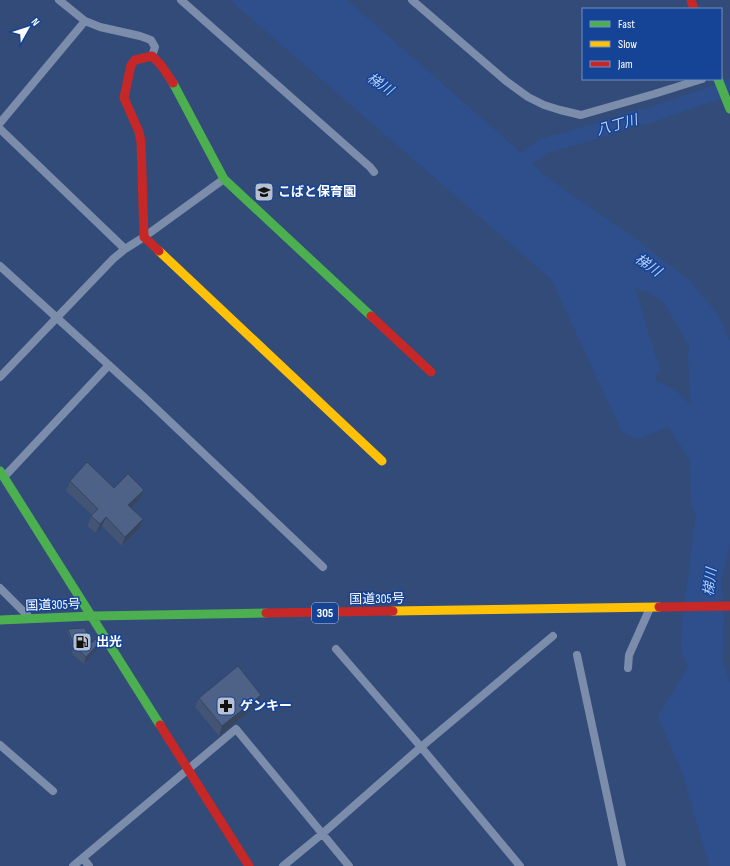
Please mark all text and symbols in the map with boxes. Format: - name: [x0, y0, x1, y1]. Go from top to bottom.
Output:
- north arrow: [8, 8, 48, 48]
- legend: [582, 8, 722, 80]
- text: N: [28, 16, 42, 28]
- text: Fast: [618, 17, 635, 32]
- text: Slow: [618, 37, 637, 52]
- text: Jam: [617, 57, 633, 72]
- water label: 梯川: [364, 69, 398, 100]
- water label: 八丁川: [594, 110, 641, 139]
- school or university icon: こばと保育園: [253, 181, 275, 203]
- place label: こばと保育園: [278, 184, 356, 200]
- water label: 梯川: [632, 250, 666, 281]
- water label: 梯川: [700, 565, 720, 597]
- street label: 国道305号: [349, 591, 405, 607]
- street label: 国道305号: [25, 596, 81, 614]
- road number: 305: [312, 603, 338, 623]
- fuel station icon: 出光: [71, 631, 93, 653]
- place label: 出光: [96, 634, 122, 650]
- pharmacy icon: ゲンキー: [215, 695, 237, 717]
- place label: ゲンキー: [240, 698, 292, 714]

